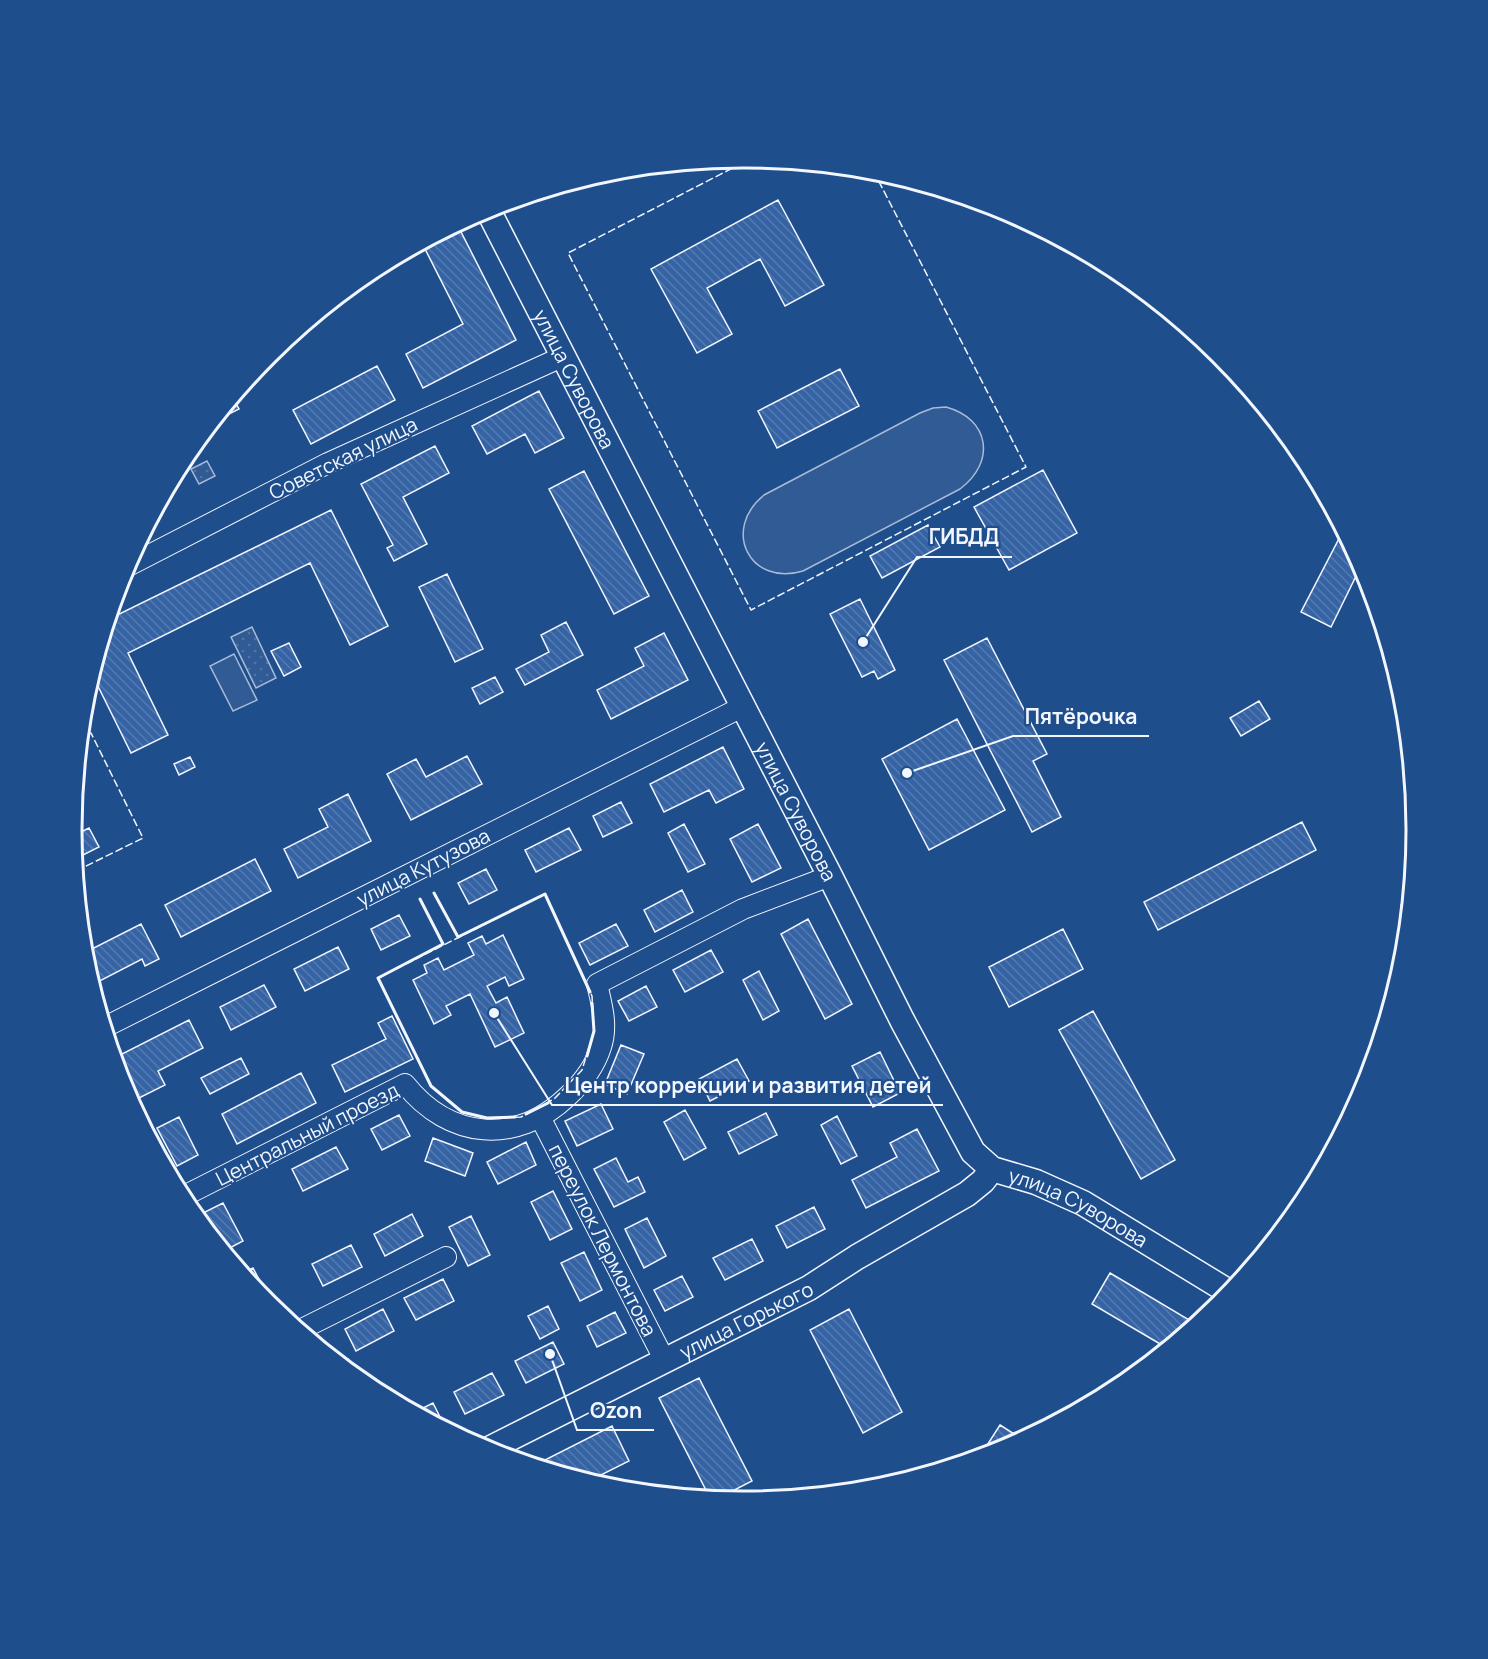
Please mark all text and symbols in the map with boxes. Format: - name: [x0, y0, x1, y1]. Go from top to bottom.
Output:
- street label: улица Суворова: [528, 304, 622, 453]
- street label: Советская улица: [264, 410, 422, 506]
- callout: ГИБДД: [917, 518, 1012, 557]
- text: ГИБДД: [929, 522, 999, 550]
- callout: Пятёрочка: [1013, 697, 1149, 736]
- text: Пятёрочка: [1025, 702, 1137, 730]
- street label: улица Суворова: [750, 737, 844, 886]
- street label: улица Кутузова: [352, 822, 494, 912]
- callout: Центр коррекции и развития детей: [552, 1066, 943, 1105]
- text: Центр коррекции и развития детей: [564, 1071, 932, 1099]
- street label: Центральный проезд: [211, 1076, 403, 1192]
- street label: переулок Лермонтова: [543, 1139, 663, 1341]
- street label: улица Суворова: [1005, 1161, 1153, 1253]
- street label: улица Горького: [675, 1275, 818, 1365]
- callout: Ozon: [577, 1391, 654, 1430]
- text: Ozon: [590, 1396, 642, 1424]

